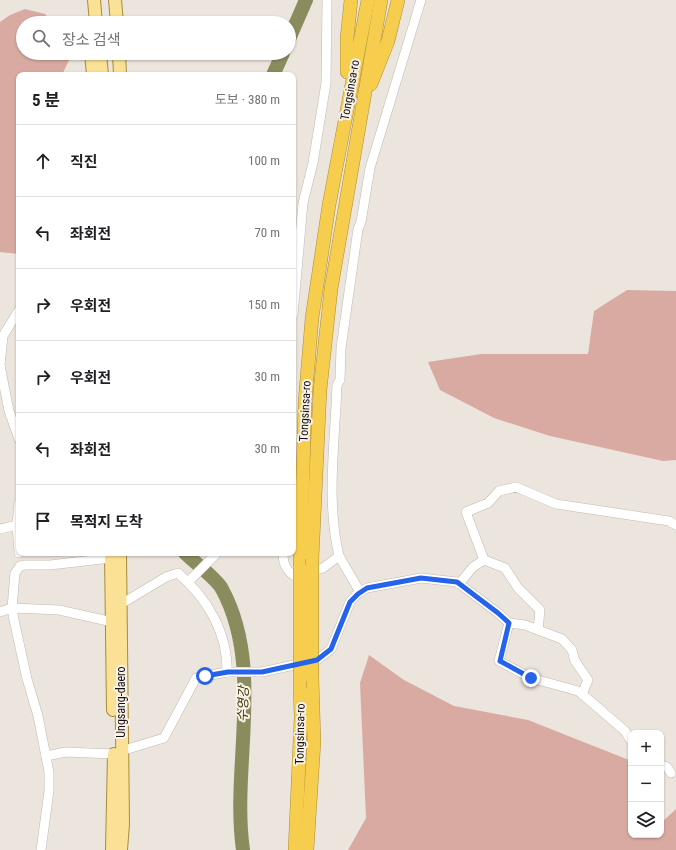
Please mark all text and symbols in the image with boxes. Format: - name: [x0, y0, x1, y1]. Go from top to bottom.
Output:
- search box: [16, 16, 296, 60]
- icon: search: [30, 27, 52, 49]
- text: 장소 검색: [62, 31, 121, 49]
- street label: Tongsinsa-ro: [338, 59, 362, 121]
- text: 5 분: [32, 90, 60, 110]
- text: 도보 · 380 m: [215, 92, 280, 107]
- icon: ahead: [32, 150, 54, 172]
- text: 직진: [70, 153, 98, 171]
- text: 100 m: [248, 153, 280, 168]
- icon: left: [32, 222, 54, 244]
- text: 좌회전: [70, 225, 111, 243]
- text: 70 m: [254, 225, 280, 240]
- icon: right: [32, 294, 54, 316]
- text: 우회전: [70, 297, 111, 315]
- text: 150 m: [248, 297, 280, 312]
- icon: right: [32, 366, 54, 388]
- text: 우회전: [70, 369, 111, 387]
- text: 30 m: [254, 369, 280, 384]
- street label: Tongsinsa-ro: [296, 380, 314, 442]
- icon: left: [32, 438, 54, 460]
- text: 좌회전: [70, 441, 111, 459]
- text: 30 m: [254, 441, 280, 456]
- icon: arrive: [32, 510, 54, 532]
- text: 목적지 도착: [70, 513, 142, 531]
- street label: Ungsang-daero: [114, 666, 128, 738]
- route start: [196, 667, 214, 685]
- route end: [522, 669, 540, 687]
- water label: 수영강: [235, 684, 251, 722]
- street label: Tongsinsa-ro: [292, 703, 308, 765]
- map controls: [628, 730, 664, 838]
- button: +: [628, 730, 664, 766]
- button: −: [628, 766, 664, 802]
- button: layers: [628, 802, 664, 838]

